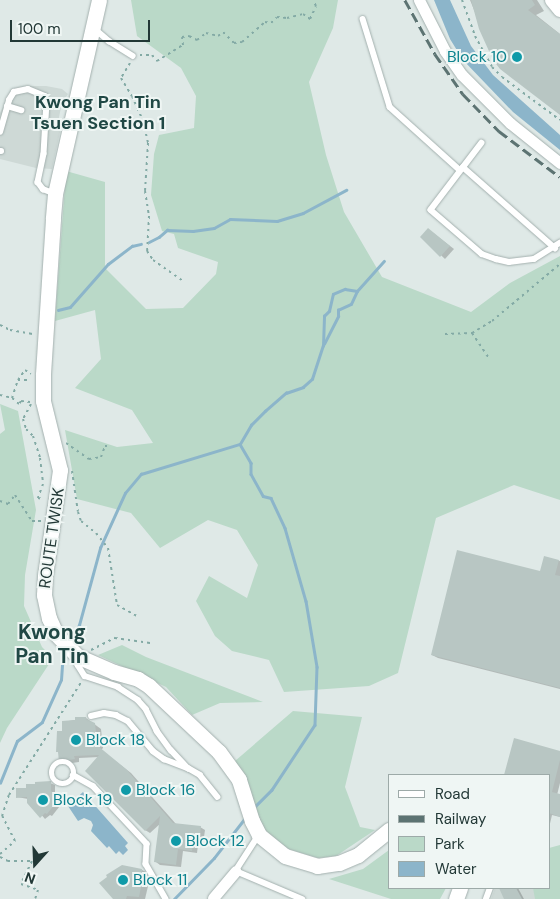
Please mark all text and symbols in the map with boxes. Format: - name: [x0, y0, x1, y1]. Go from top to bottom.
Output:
- scale bar: [12, 10, 152, 42]
- text: 100 m: [18, 19, 61, 39]
- place label: Block 10: [447, 47, 507, 67]
- marker: Block 10: [511, 51, 523, 63]
- district label: Kwong Pan Tin Tsuen Section 1: [31, 92, 165, 134]
- street label: ROUTE TWISK: [35, 486, 69, 590]
- district label: Kwong Pan Tin: [15, 619, 89, 669]
- place label: Block 18: [86, 730, 145, 750]
- marker: Block 18: [70, 734, 82, 746]
- legend: [388, 774, 550, 889]
- place label: Block 16: [136, 780, 195, 800]
- marker: Block 16: [120, 784, 132, 796]
- text: Road: [435, 784, 470, 804]
- place label: Block 19: [53, 790, 112, 810]
- marker: Block 19: [37, 794, 49, 806]
- text: Railway: [435, 809, 486, 829]
- place label: Block 12: [186, 831, 244, 851]
- text: Park: [435, 834, 465, 854]
- marker: Block 12: [170, 835, 182, 847]
- north arrow: [10, 839, 60, 889]
- text: Water: [435, 859, 476, 879]
- text: N: [22, 868, 38, 888]
- place label: Block 11: [133, 870, 187, 890]
- marker: Block 11: [117, 874, 129, 886]

